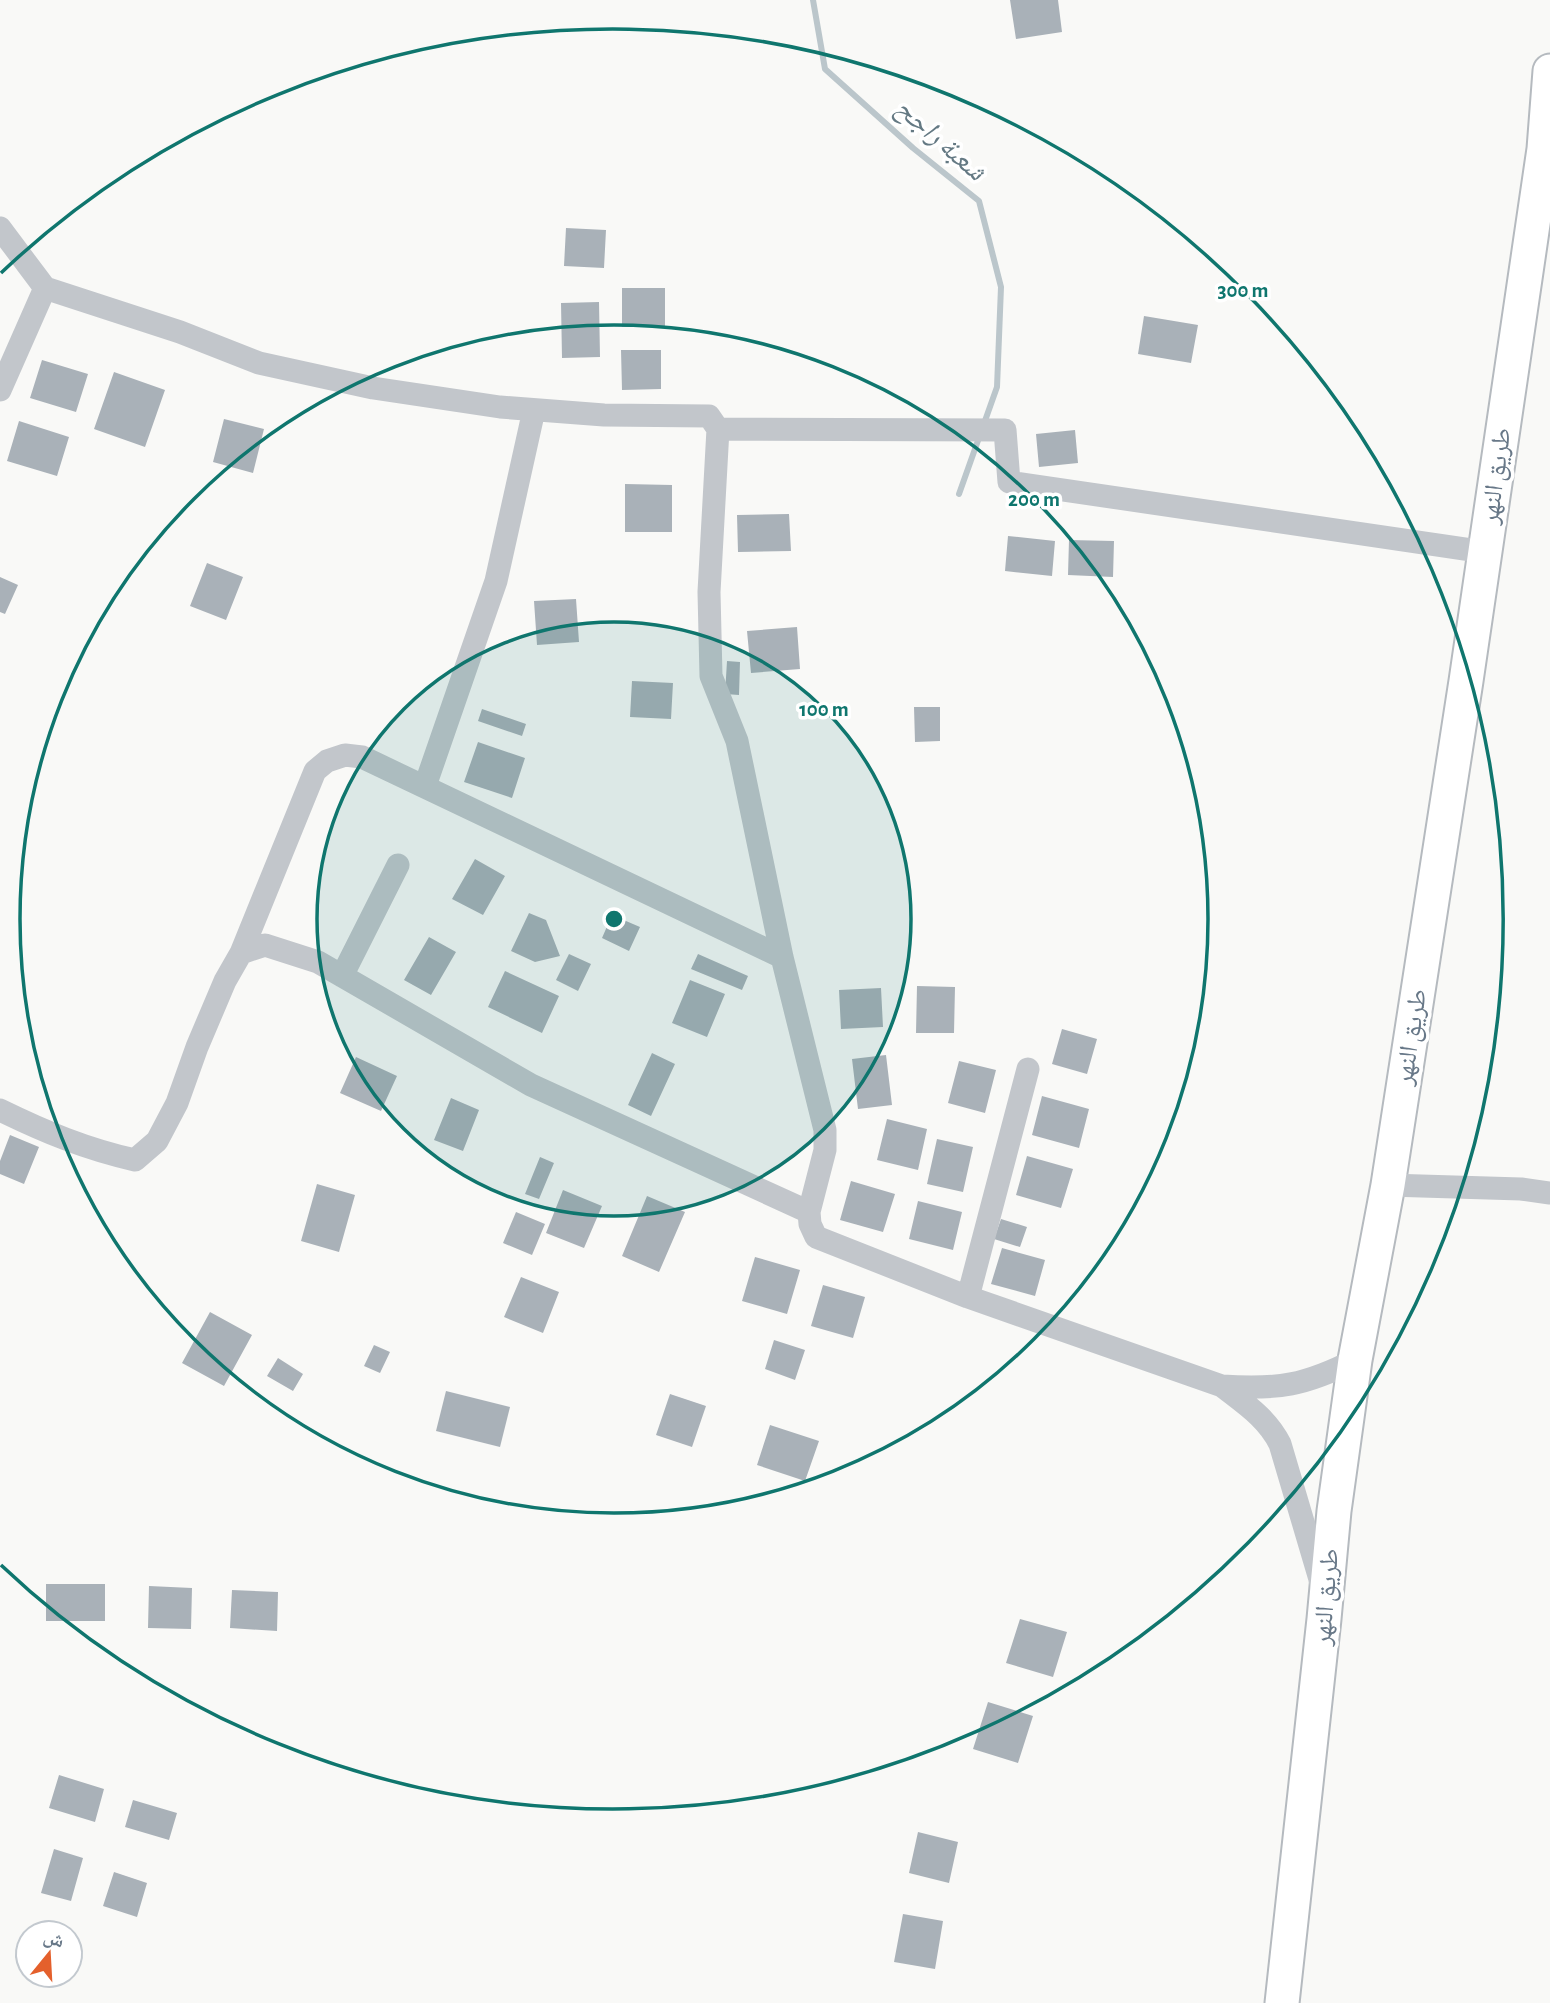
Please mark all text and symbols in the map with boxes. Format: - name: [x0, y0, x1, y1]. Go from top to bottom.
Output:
- water label: شعبة راجح: [888, 94, 991, 189]
- text: 300 m: [1217, 280, 1269, 301]
- street label: طريق النهر: [1476, 426, 1518, 527]
- text: 200 m: [1008, 489, 1060, 510]
- text: 100 m: [799, 699, 849, 720]
- centre of rings: [602, 907, 626, 931]
- street label: طريق النهر: [1390, 987, 1433, 1088]
- street label: طريق النهر: [1309, 1547, 1345, 1648]
- north arrow: [14, 1919, 84, 1989]
- text: ش: [41, 1927, 66, 1952]

